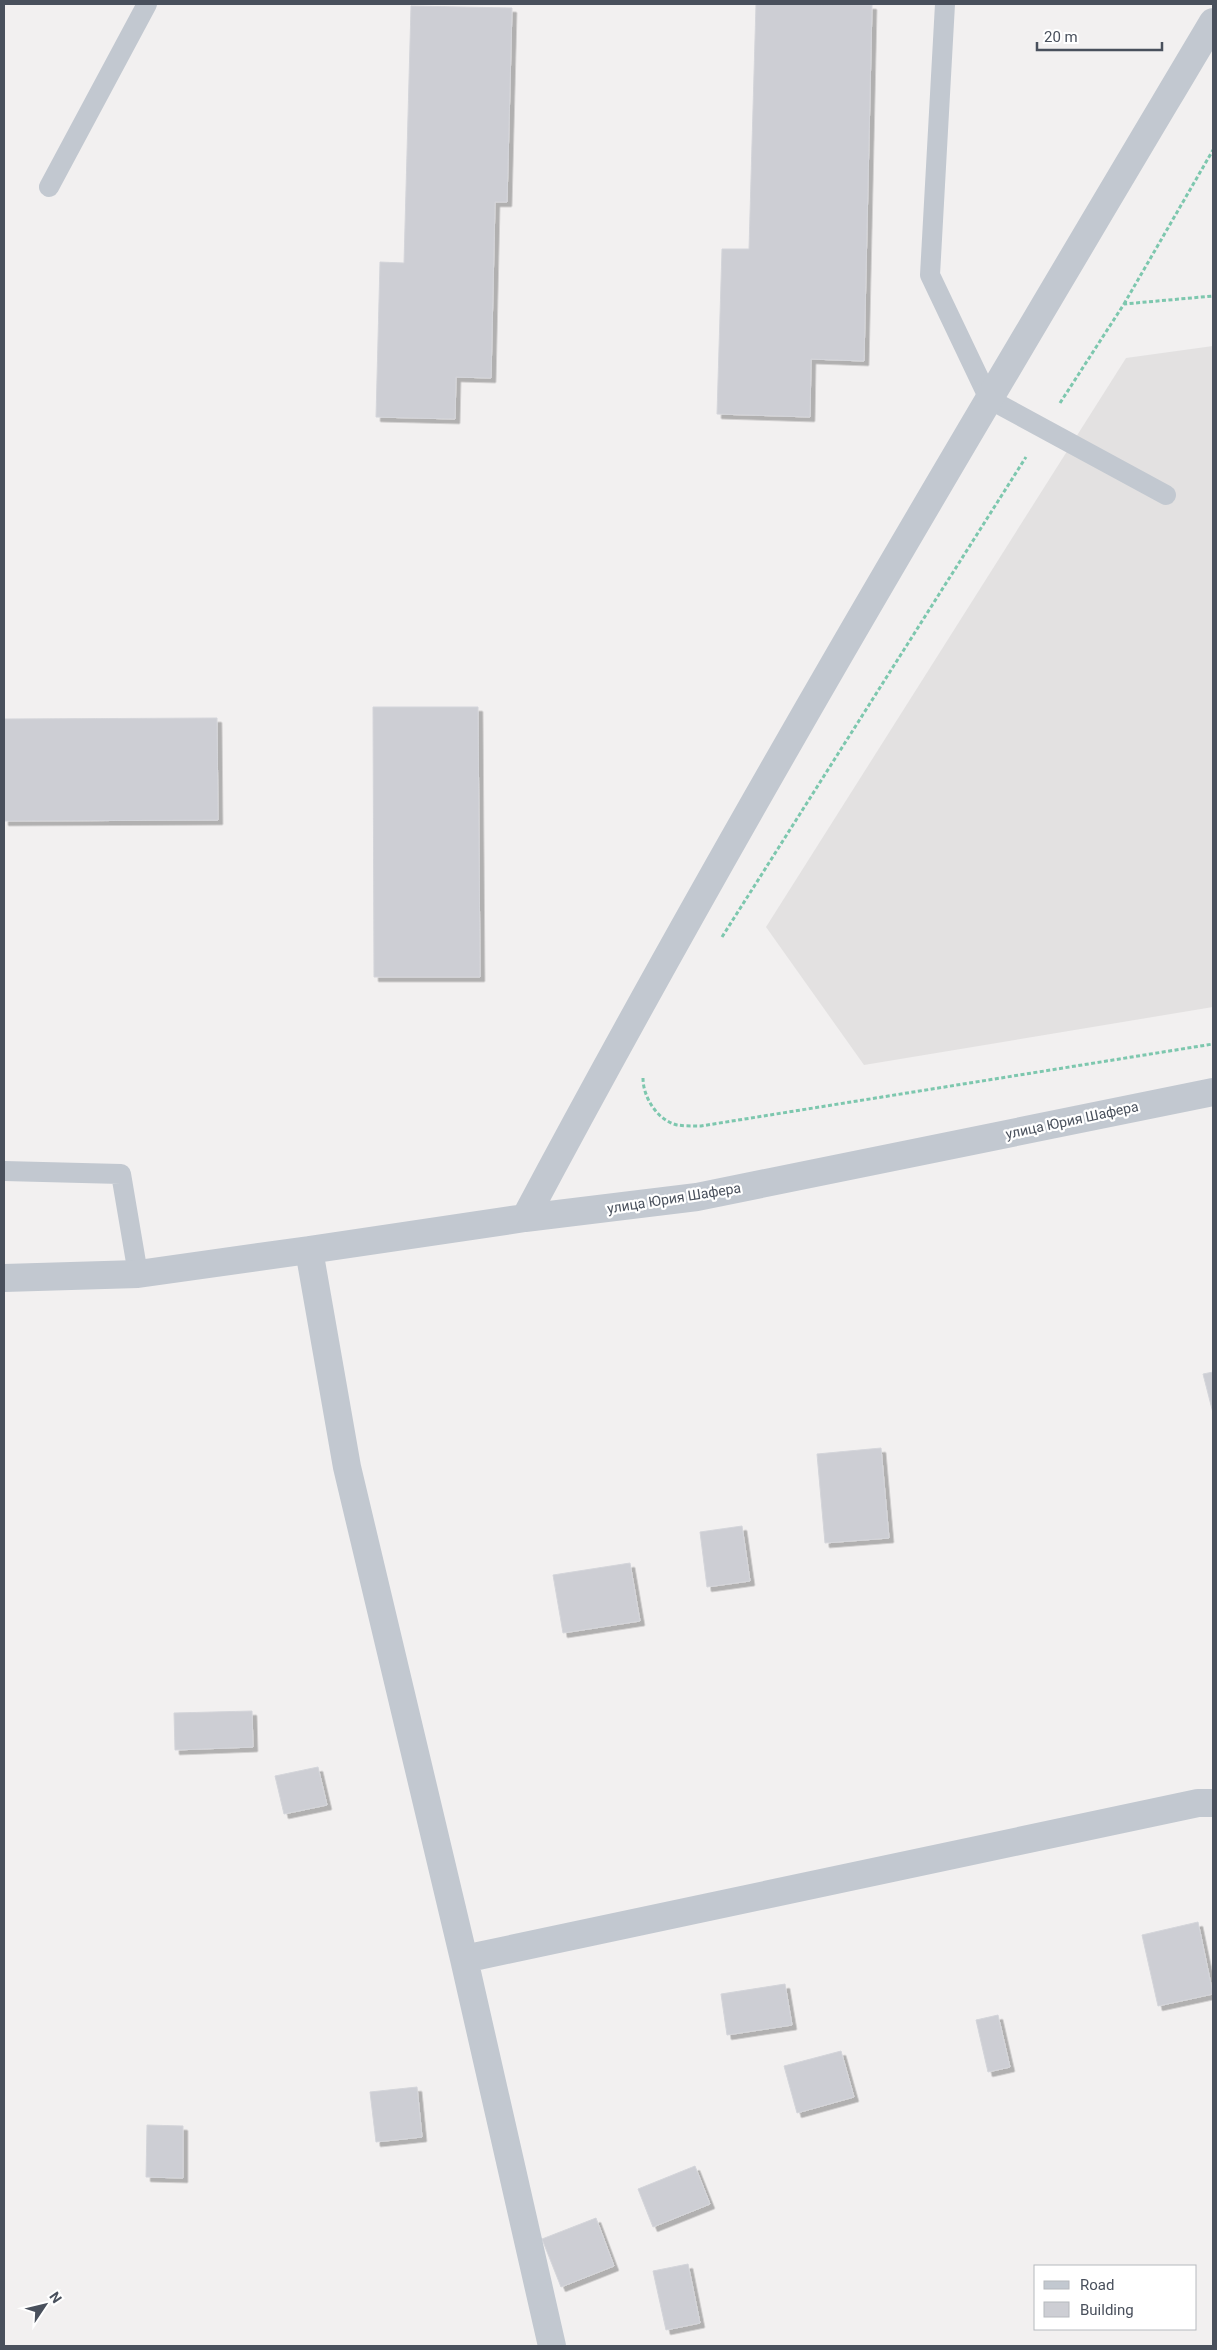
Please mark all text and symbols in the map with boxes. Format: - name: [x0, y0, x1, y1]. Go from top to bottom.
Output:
- scale bar: [1037, 20, 1162, 52]
- text: 20 m: [1044, 28, 1078, 46]
- street label: улица Юрия Шафера: [1004, 1098, 1140, 1142]
- street label: улица Юрия Шафера: [606, 1180, 742, 1216]
- legend: [1034, 2265, 1197, 2330]
- text: Road: [1080, 2276, 1114, 2294]
- north arrow: [20, 2280, 70, 2330]
- text: N: [46, 2289, 65, 2306]
- text: Building: [1080, 2301, 1134, 2319]

